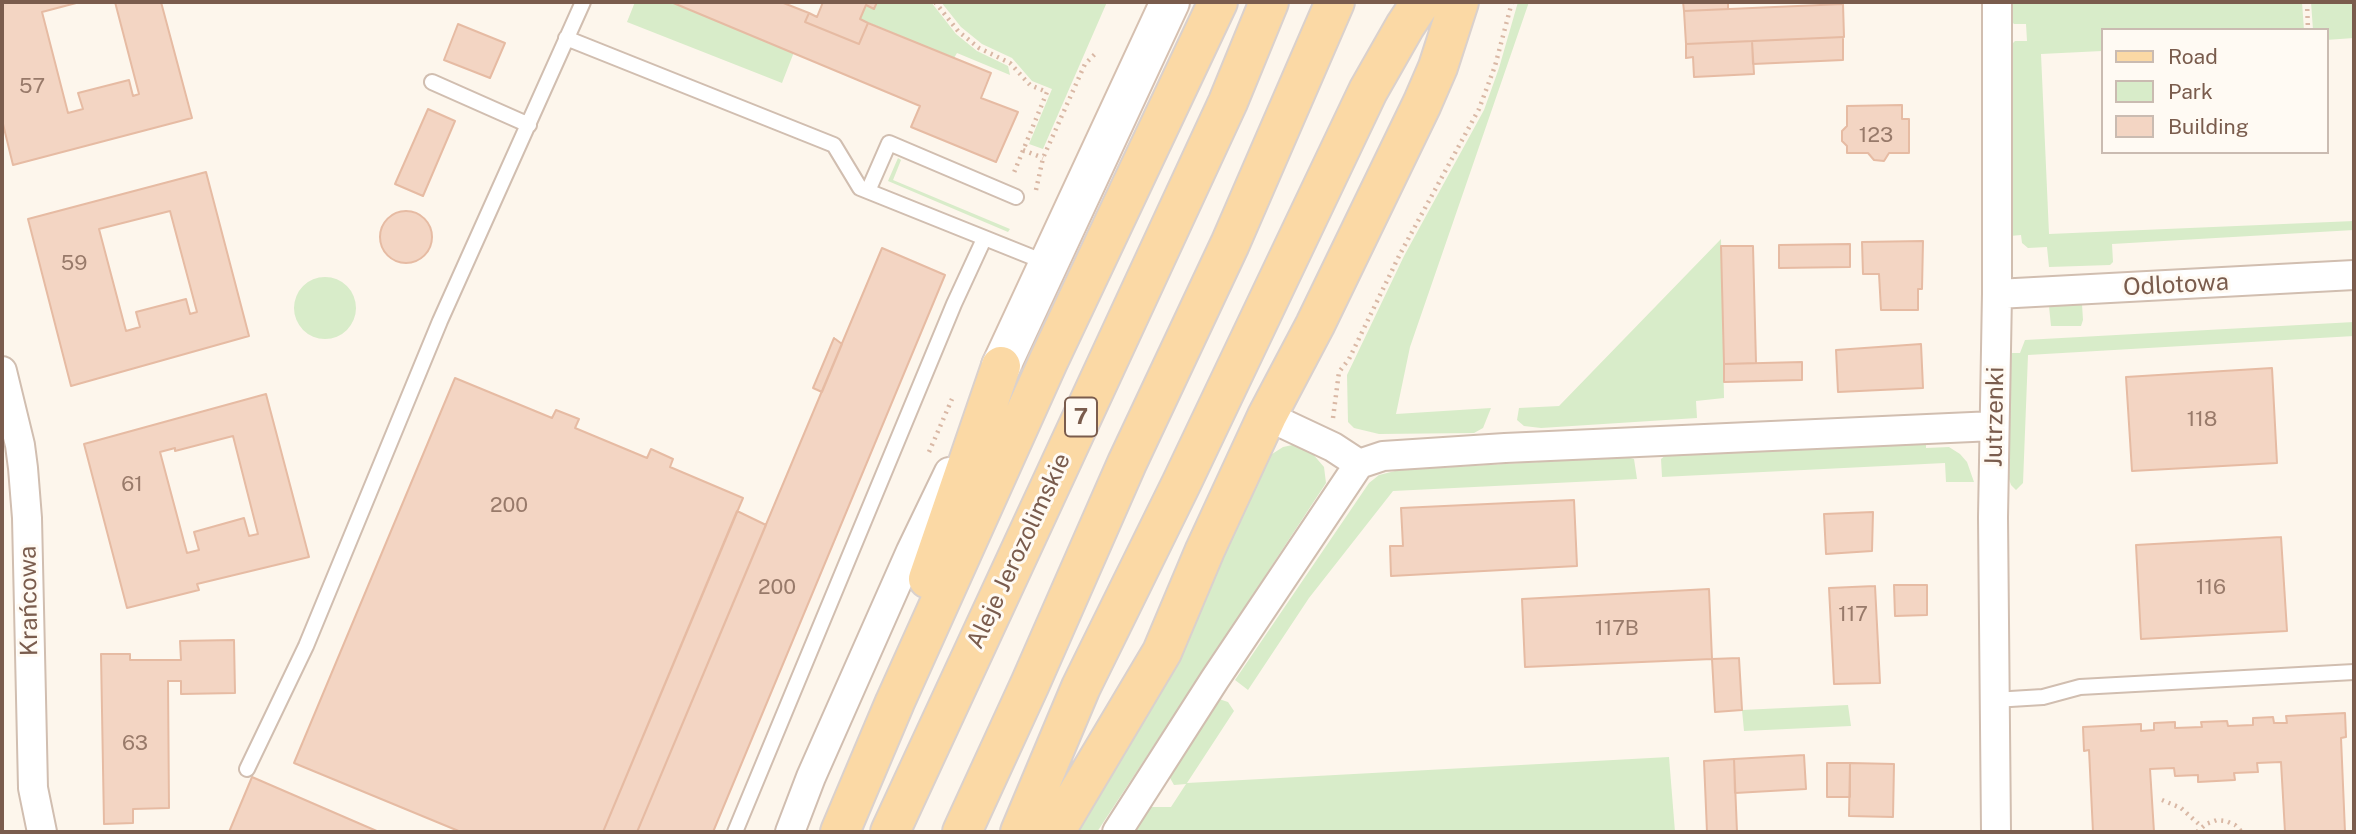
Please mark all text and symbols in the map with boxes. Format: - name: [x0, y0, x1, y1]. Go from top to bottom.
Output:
- legend: [2100, 28, 2328, 154]
- text: Road: [2168, 44, 2218, 69]
- house number: 57: [19, 74, 45, 100]
- text: Park: [2168, 79, 2213, 104]
- text: Building: [2168, 114, 2249, 139]
- house number: 123: [1859, 123, 1893, 149]
- house number: 59: [61, 251, 87, 277]
- street label: Odlotowa: [2122, 268, 2230, 302]
- street label: Jutrzenki: [1980, 367, 2010, 467]
- road number: 7: [1065, 398, 1097, 436]
- house number: 118: [2187, 407, 2217, 433]
- street label: Aleje Jerozolimskie: [961, 449, 1077, 653]
- house number: 61: [121, 472, 143, 498]
- house number: 200: [490, 493, 528, 519]
- street label: Krańcowa: [14, 545, 44, 657]
- house number: 200: [758, 575, 796, 601]
- house number: 116: [2196, 575, 2226, 601]
- house number: 117: [1838, 602, 1868, 628]
- house number: 117B: [1595, 616, 1639, 642]
- house number: 63: [122, 731, 148, 757]

